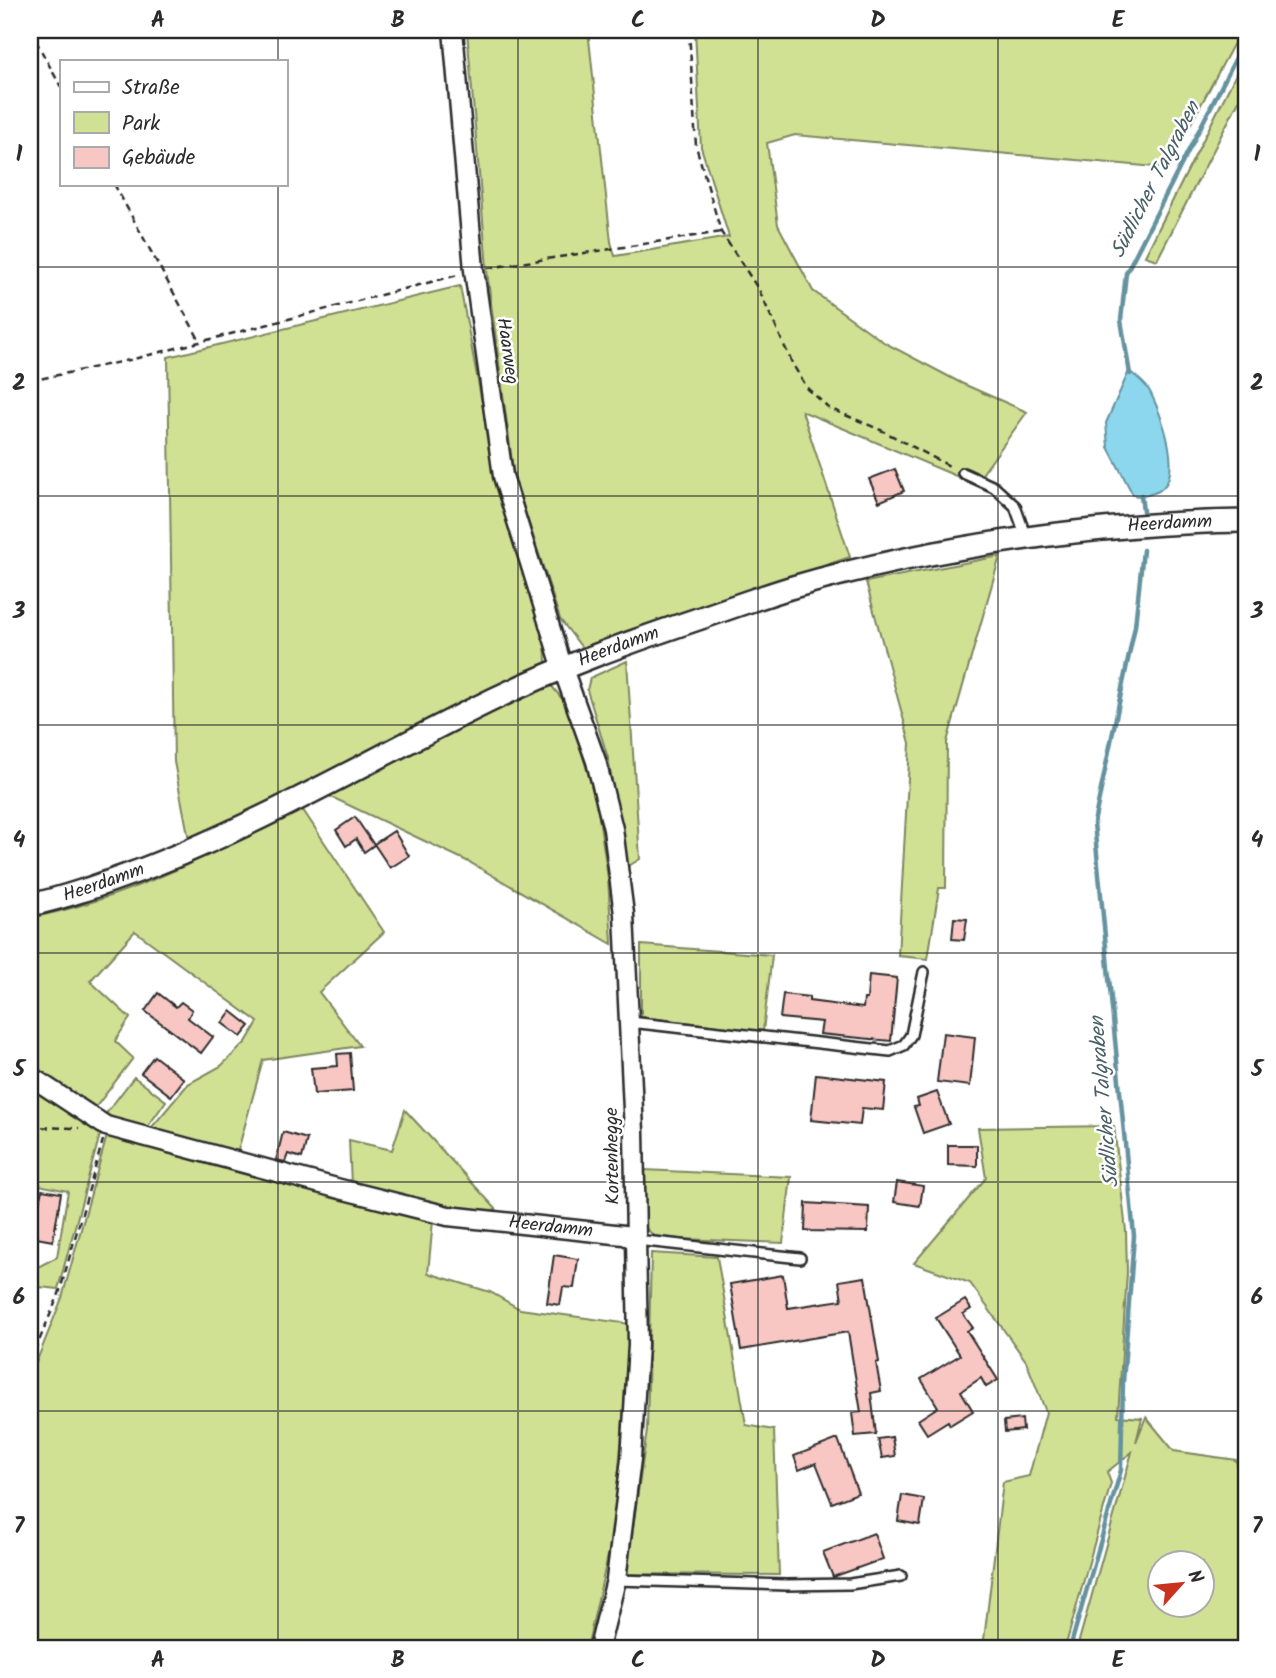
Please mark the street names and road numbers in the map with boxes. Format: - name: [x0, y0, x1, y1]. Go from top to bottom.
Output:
- street label: Haarweg: [487, 316, 527, 386]
- street label: Heerdamm: [1126, 507, 1213, 542]
- street label: Heerdamm: [573, 618, 663, 676]
- street label: Heerdamm: [59, 855, 149, 911]
- street label: Kortenhegge: [597, 1107, 629, 1205]
- street label: Heerdamm: [507, 1208, 595, 1247]

